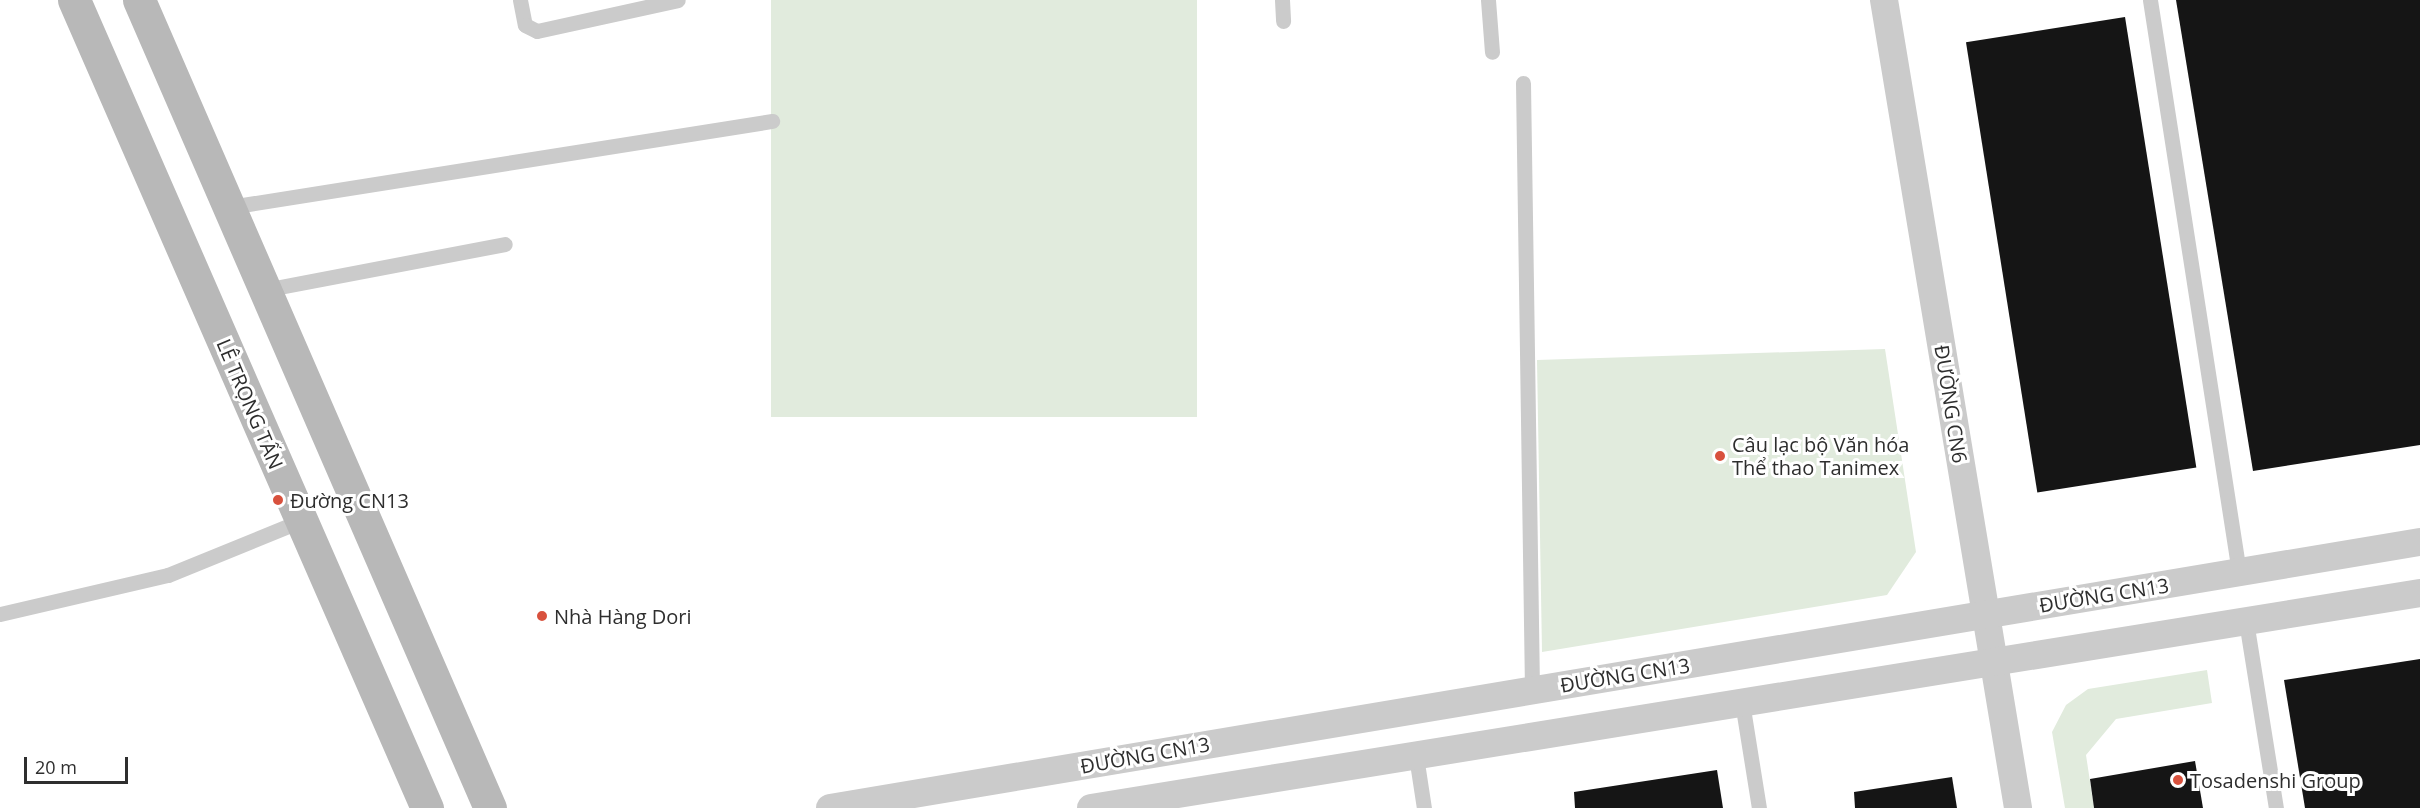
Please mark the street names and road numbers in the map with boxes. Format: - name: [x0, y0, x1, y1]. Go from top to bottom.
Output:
- street label: LÊ TRỌNG TẤN: [212, 335, 288, 473]
- street label: ĐƯỜNG CN6: [1930, 343, 1972, 465]
- street label: ĐƯỜNG CN13: [2037, 573, 2171, 617]
- street label: ĐƯỜNG CN13: [1558, 653, 1692, 697]
- street label: ĐƯỜNG CN13: [1078, 732, 1212, 778]

